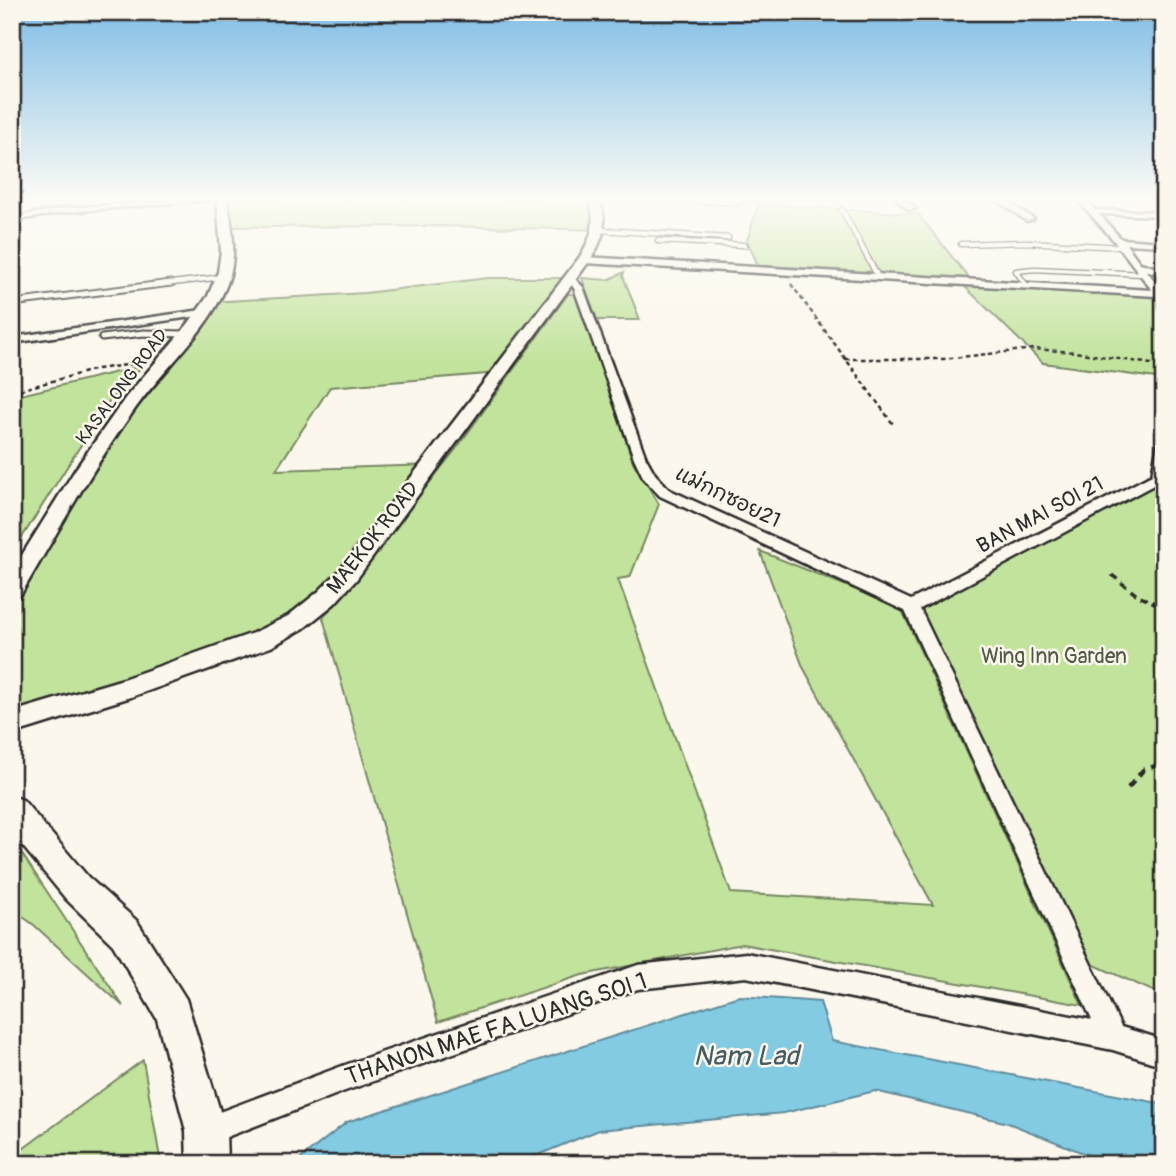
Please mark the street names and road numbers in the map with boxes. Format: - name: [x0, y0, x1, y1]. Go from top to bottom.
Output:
- street label: KASALONG ROAD: [71, 325, 173, 449]
- street label: แม่กกซอย21: [671, 460, 785, 534]
- street label: BAN MAI SOI 21: [972, 470, 1108, 560]
- street label: MAEKOK ROAD: [321, 476, 425, 600]
- street label: THANON MAE FA LUANG SOI 1: [341, 966, 651, 1092]

